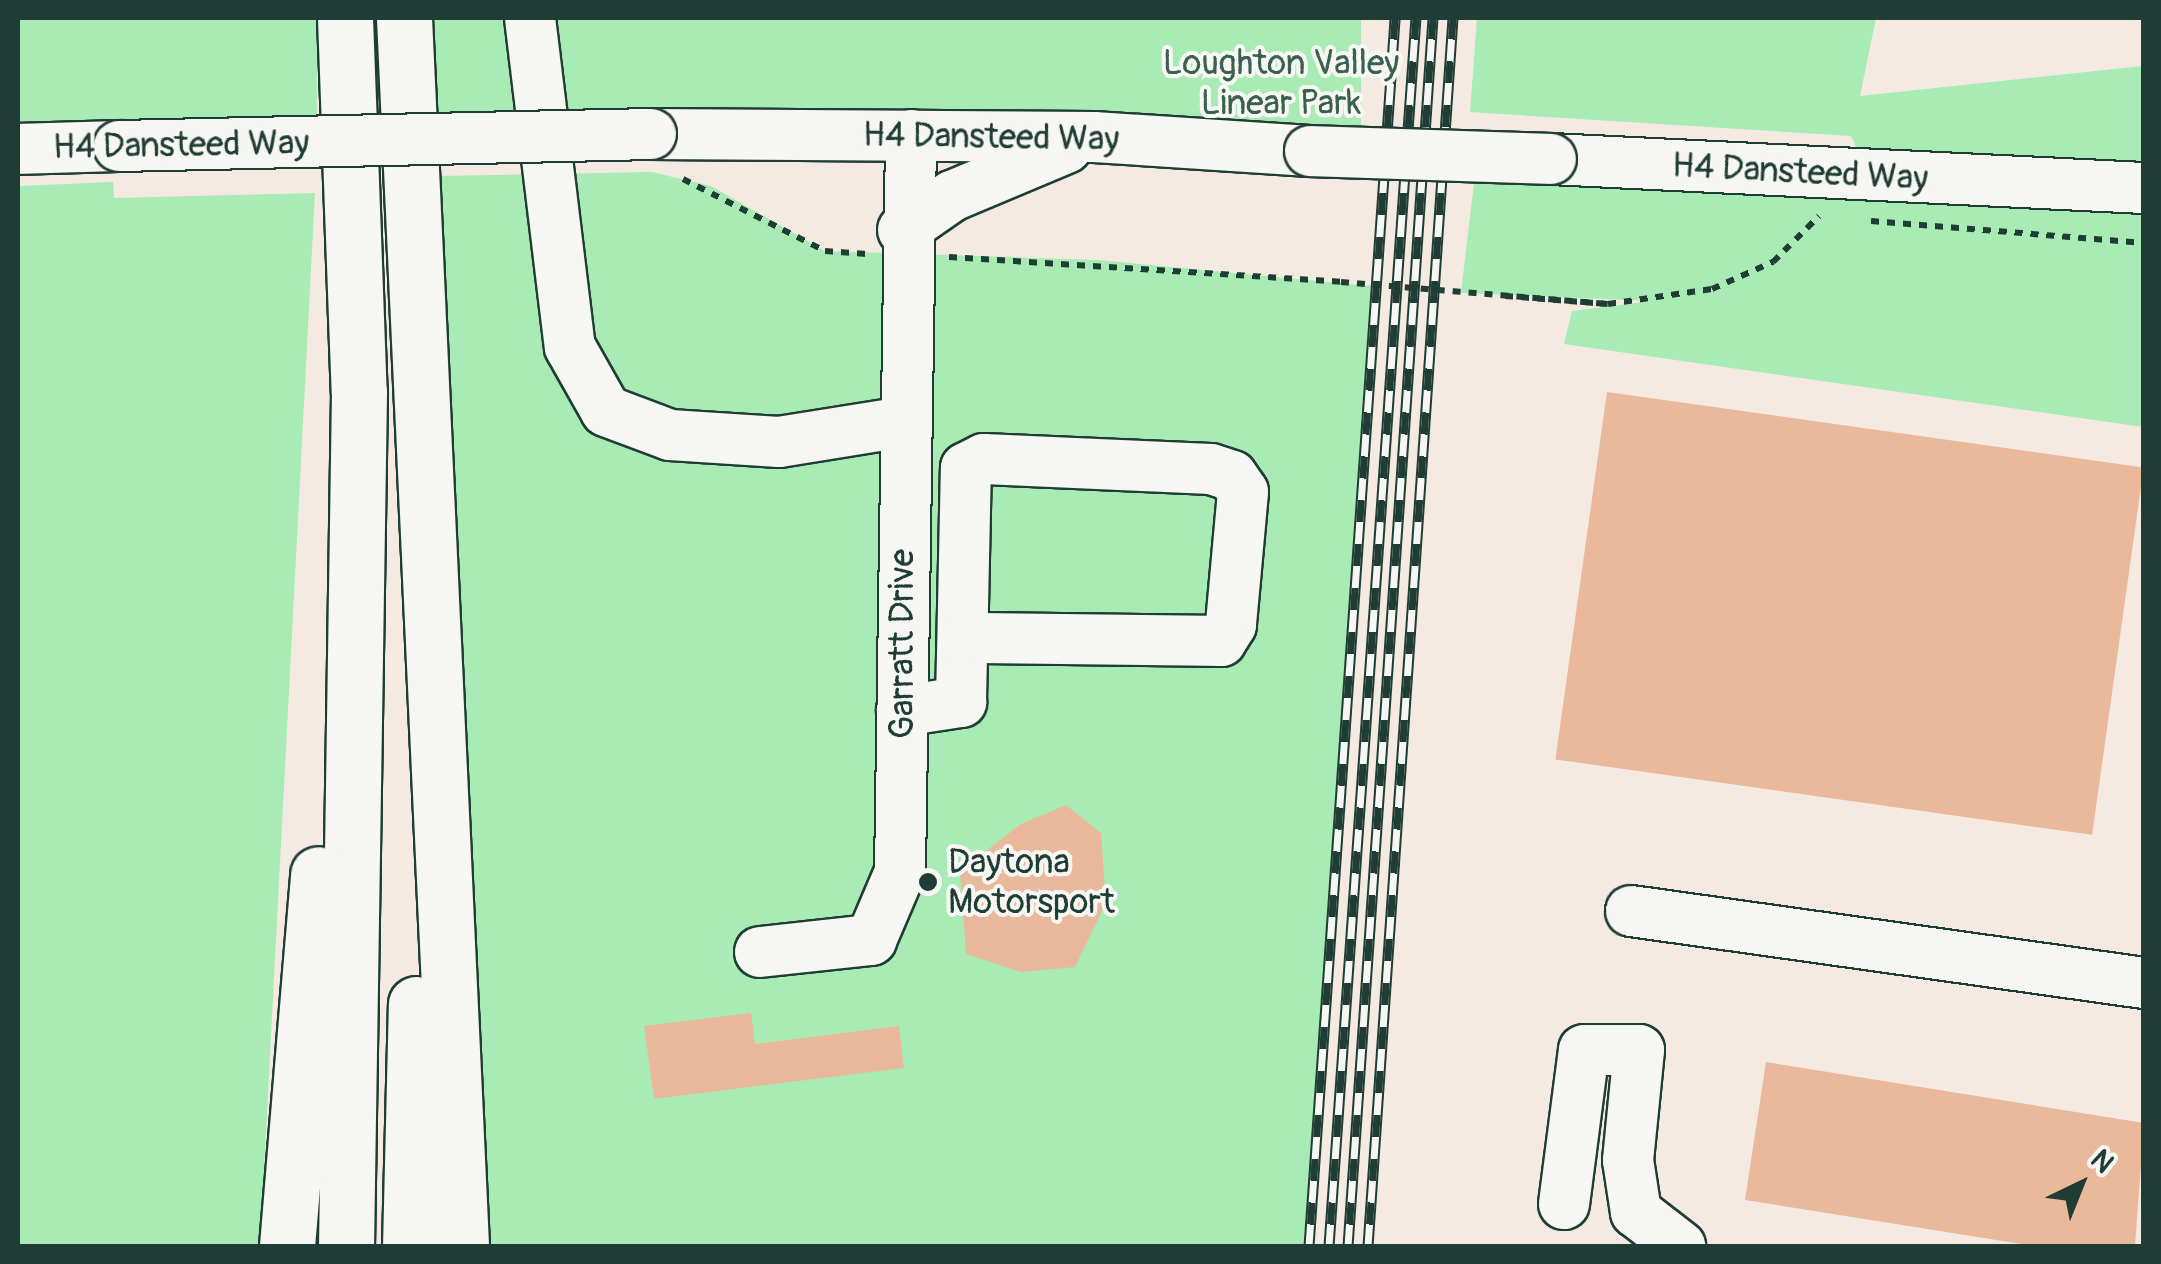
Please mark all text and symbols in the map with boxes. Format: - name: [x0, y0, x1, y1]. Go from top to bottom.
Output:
- park label: Loughton Valley Linear Park: [1163, 42, 1399, 124]
- street label: H4 Dansteed Way: [862, 114, 1120, 160]
- street label: H4 Dansteed Way: [52, 122, 310, 168]
- street label: H4 Dansteed Way: [1671, 144, 1929, 200]
- street label: Garratt Drive: [881, 549, 923, 739]
- place label: Daytona Motorsport: [948, 841, 1115, 923]
- marker: Daytona Motorsport: [917, 871, 939, 893]
- north arrow: [2031, 1134, 2131, 1234]
- text: N: [2083, 1142, 2121, 1181]

